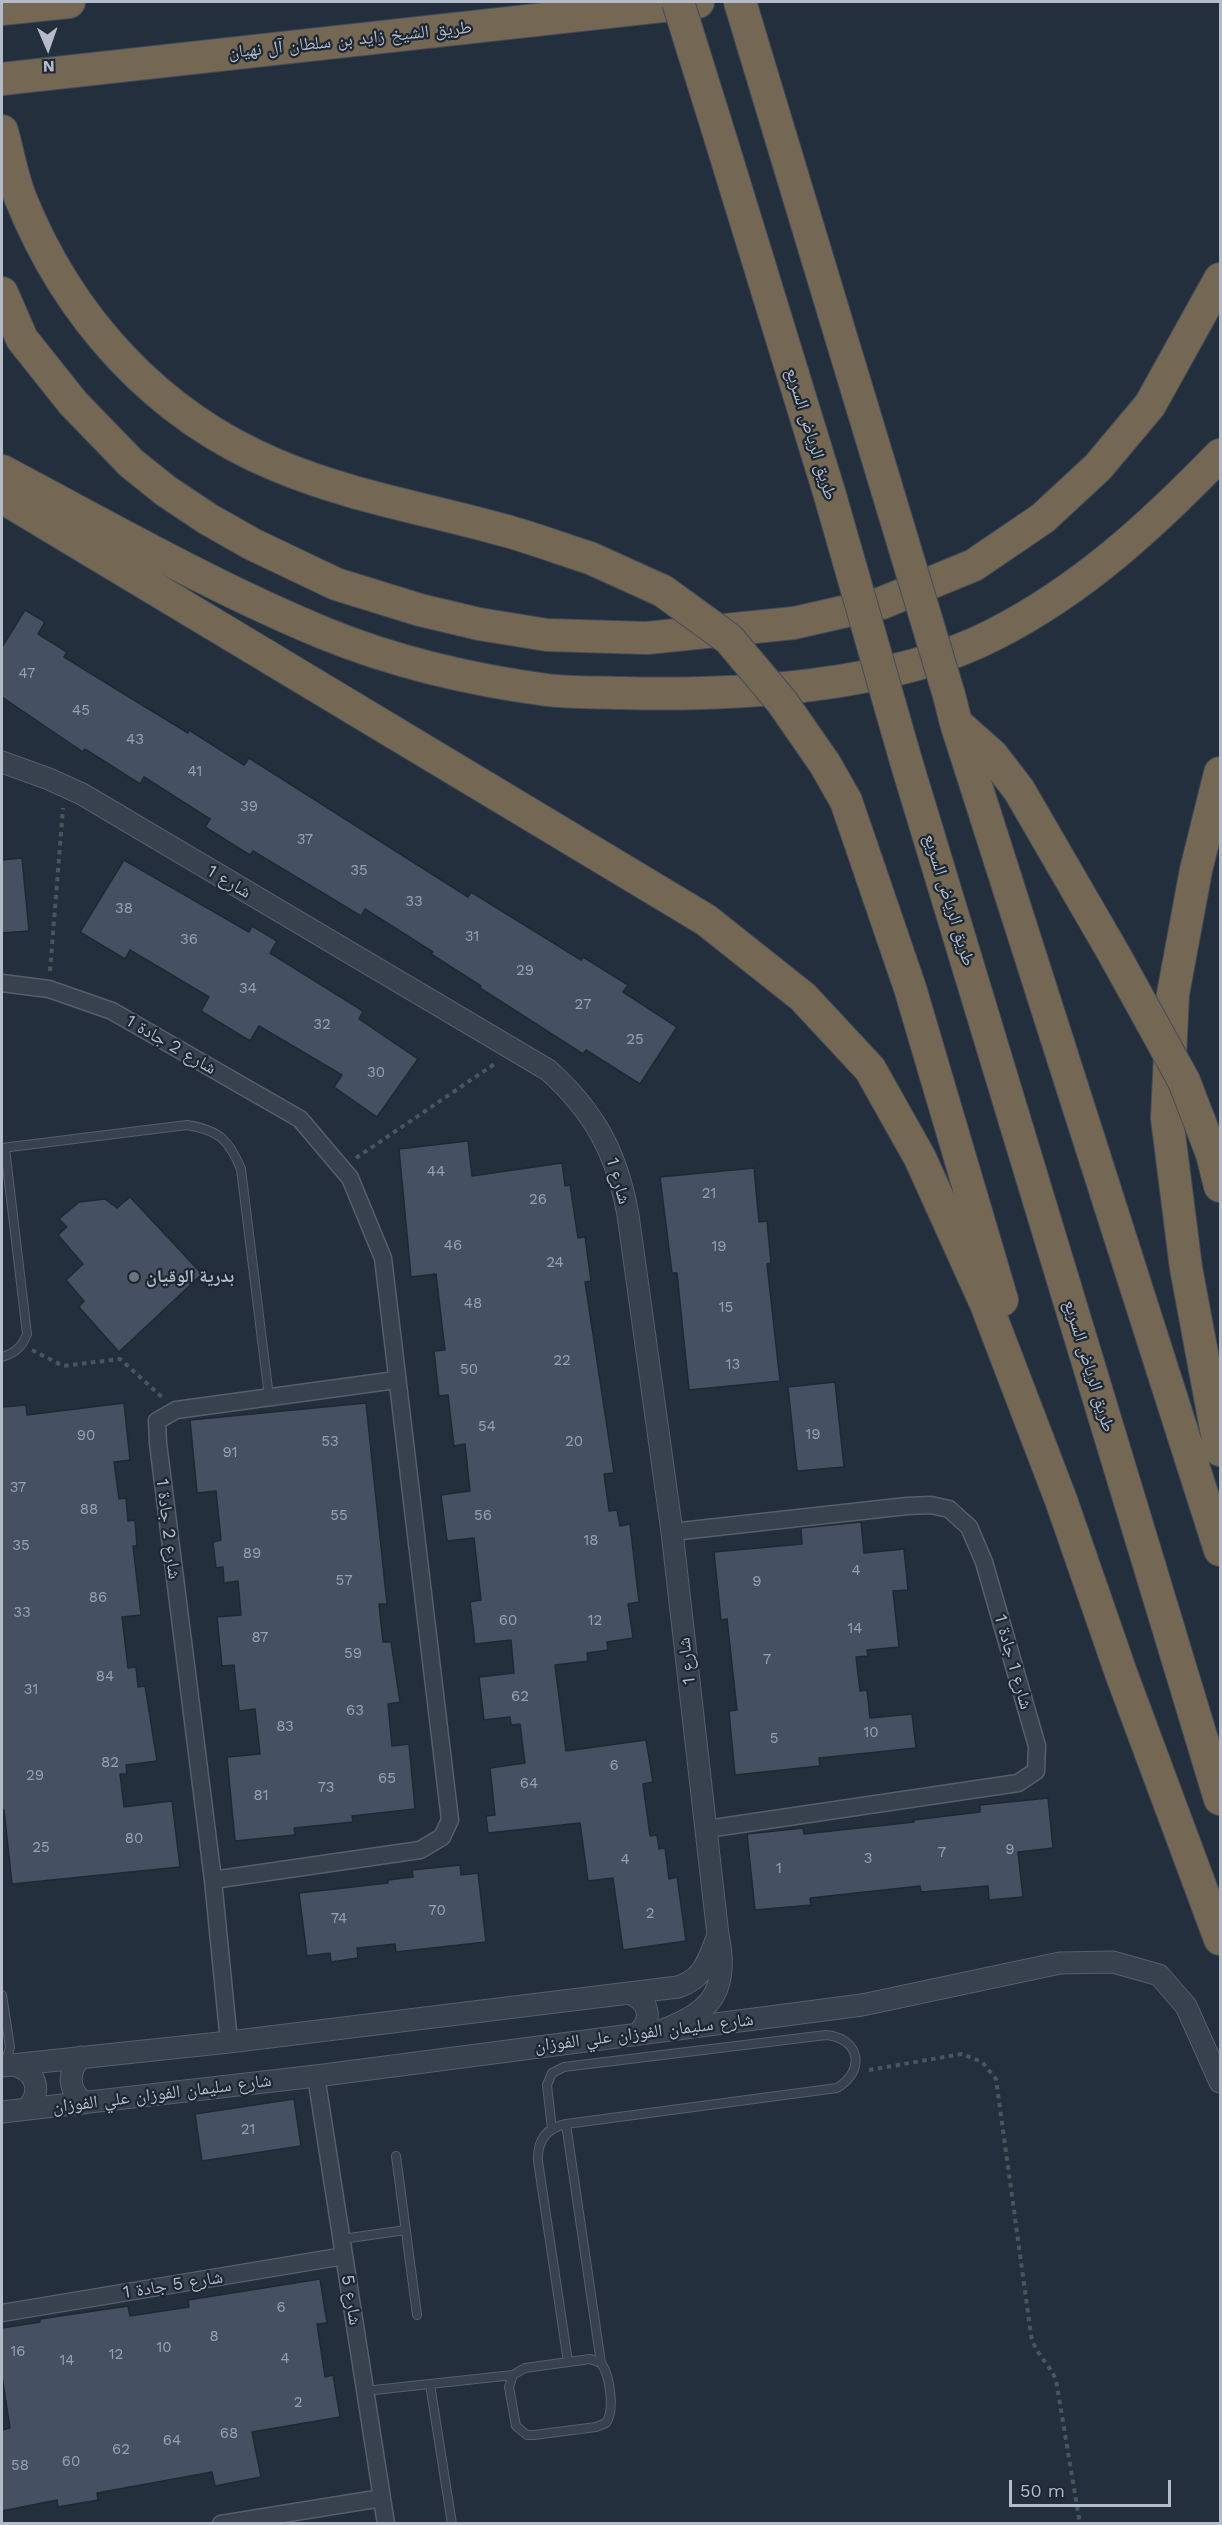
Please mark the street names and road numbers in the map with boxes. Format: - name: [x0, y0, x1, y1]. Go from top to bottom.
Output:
- street label: طريق الشيخ زايد بن سلطان آل نهيان: [227, 16, 473, 64]
- street label: طريق الرياض السريع: [781, 365, 841, 503]
- street label: طريق الرياض السريع: [919, 831, 979, 969]
- street label: شارع 1: [203, 861, 255, 903]
- street label: شارع 2 جادة 1: [122, 1010, 220, 1080]
- street label: شارع 1: [601, 1155, 635, 1207]
- street label: طريق الرياض السريع: [1059, 1297, 1119, 1435]
- street label: شارع 2 جادة 1: [151, 1478, 185, 1580]
- street label: شارع 1 جادة 1: [989, 1612, 1037, 1712]
- street label: شارع 1: [673, 1636, 701, 1686]
- street label: شارع سليمان الفوزان علي الفوزان: [533, 2009, 755, 2057]
- street label: شارع سليمان الفوزان علي الفوزان: [51, 2070, 273, 2118]
- street label: شارع 5 جادة 1: [121, 2266, 225, 2304]
- street label: شارع 5: [336, 2273, 366, 2327]

